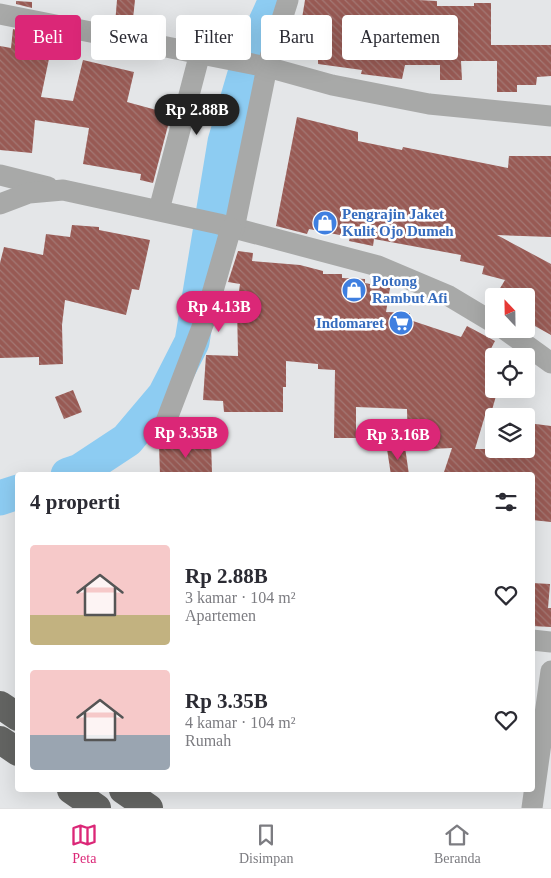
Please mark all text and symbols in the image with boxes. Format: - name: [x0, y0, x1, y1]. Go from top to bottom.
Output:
- chip: Beli: [15, 15, 81, 60]
- chip: Sewa: [91, 15, 166, 60]
- chip: Filter: [176, 15, 251, 60]
- chip: Baru: [261, 15, 332, 60]
- chip: Apartemen: [342, 15, 458, 60]
- pin: Rp 2.88B: [145, 94, 249, 136]
- text: Rp 2.88B: [165, 101, 229, 118]
- place label: Pengrajin Jaket Kulit Ojo Dumeh: [342, 206, 454, 239]
- shop icon: Pengrajin Jaket Kulit Ojo Dumeh: [312, 210, 338, 236]
- place label: Potong Rambut Afi: [372, 273, 447, 306]
- shop icon: Potong Rambut Afi: [341, 277, 367, 303]
- north arrow: [485, 288, 535, 338]
- map controls: [485, 288, 535, 458]
- pin: Rp 4.13B: [167, 290, 271, 333]
- text: Rp 4.13B: [187, 298, 251, 315]
- supermarket icon: Indomaret: [388, 310, 414, 336]
- place label: Indomaret: [316, 315, 384, 331]
- button: locate: [485, 348, 535, 398]
- button: layers: [485, 408, 535, 458]
- pin: Rp 3.35B: [134, 416, 238, 459]
- pin: Rp 3.16B: [346, 418, 450, 461]
- text: Rp 3.35B: [154, 424, 218, 441]
- text: Rp 3.16B: [366, 426, 430, 443]
- icon: filters: [492, 488, 520, 516]
- text: 4 properti: [30, 490, 120, 514]
- text: Rp 2.88B: [185, 564, 268, 588]
- icon: home: [70, 565, 130, 625]
- icon: heart: [492, 581, 520, 609]
- text: 3 kamar · 104 m²: [185, 589, 296, 606]
- text: Apartemen: [185, 607, 256, 624]
- text: Rp 3.35B: [185, 689, 268, 713]
- icon: home: [70, 690, 130, 750]
- icon: heart: [492, 706, 520, 734]
- text: 4 kamar · 104 m²: [185, 714, 296, 731]
- text: Rumah: [185, 732, 231, 749]
- tab: Peta: [70, 821, 98, 867]
- tab: Disimpan: [239, 821, 293, 867]
- tab: Beranda: [434, 821, 481, 867]

